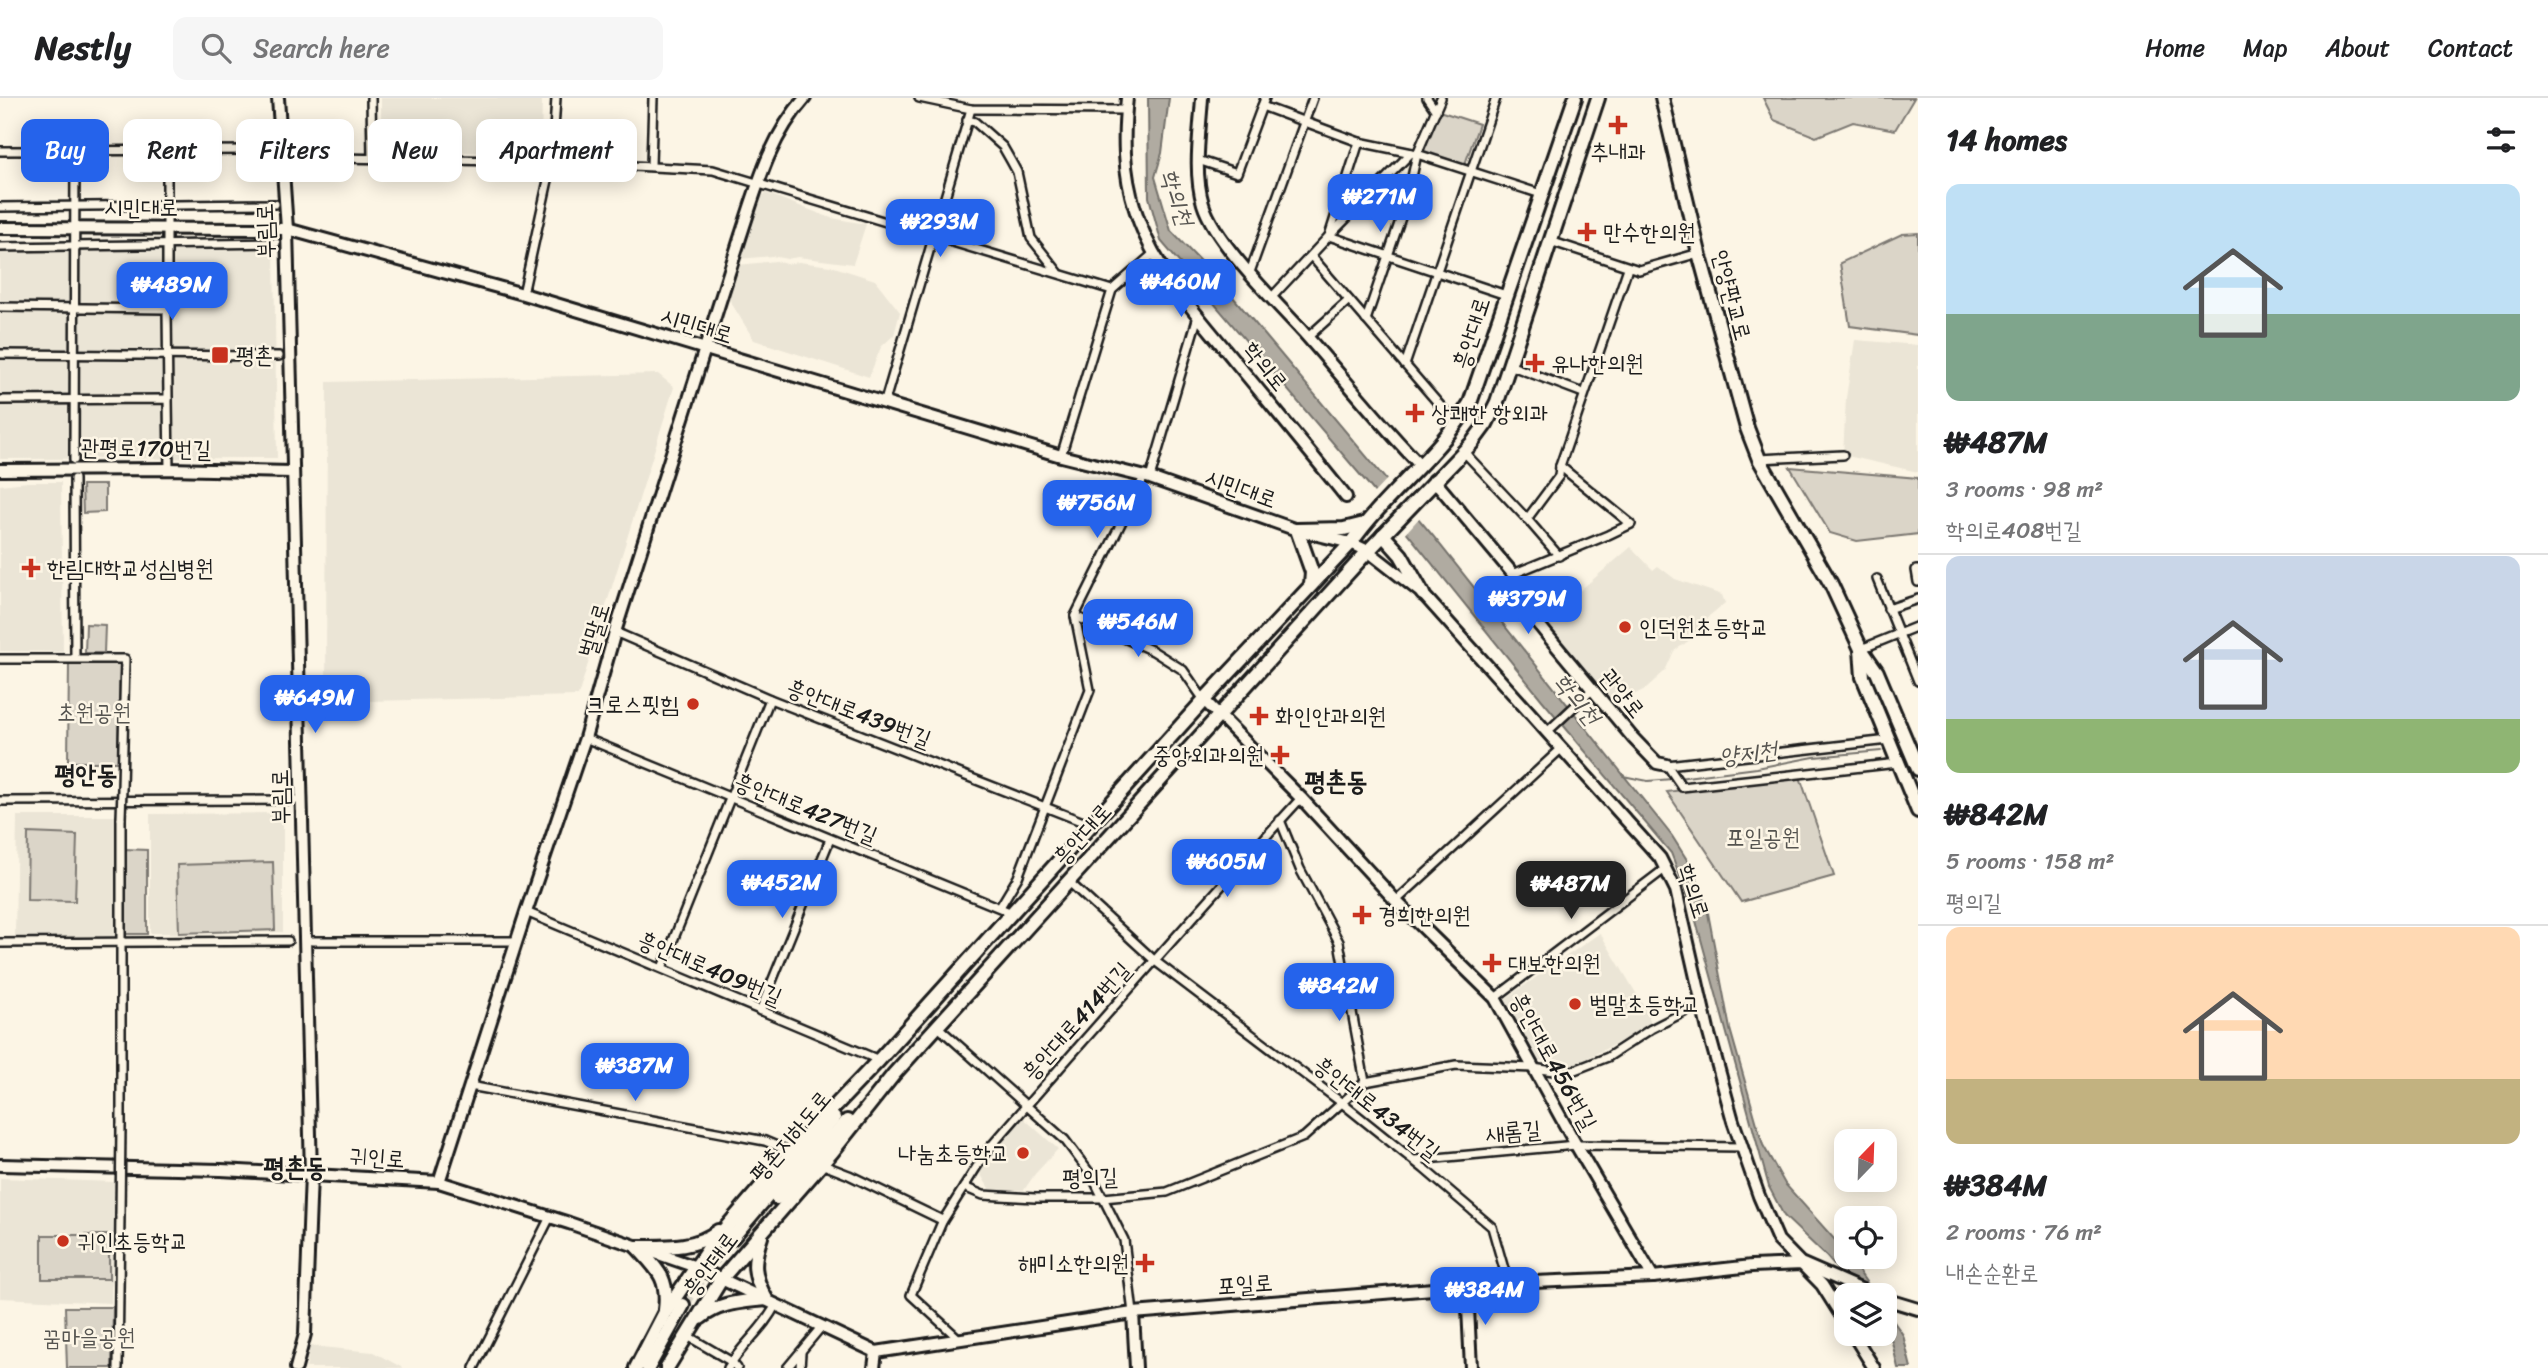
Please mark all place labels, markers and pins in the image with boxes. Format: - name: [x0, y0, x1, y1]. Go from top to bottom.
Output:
- marker: 추내과: [1608, 115, 1628, 135]
- place label: 추내과: [1590, 132, 1646, 173]
- pin: ₩271M: [1331, 174, 1429, 234]
- pin: ₩293M: [891, 200, 989, 259]
- place label: 만수한의원: [1603, 212, 1696, 253]
- marker: 만수한의원: [1577, 222, 1597, 242]
- pin: ₩460M: [1132, 260, 1230, 319]
- pin: ₩489M: [123, 262, 221, 322]
- place label: 평촌: [236, 335, 273, 376]
- place label: 유나한의원: [1551, 343, 1644, 384]
- marker: 평촌: [210, 345, 230, 365]
- marker: 유나한의원: [1525, 353, 1545, 373]
- place label: 상쾌한 항외과: [1431, 393, 1548, 434]
- marker: 상쾌한 항외과: [1405, 403, 1425, 423]
- pin: ₩756M: [1048, 480, 1146, 540]
- place label: 한림대학교성심병원: [47, 548, 214, 589]
- marker: 한림대학교성심병원: [21, 558, 41, 578]
- pin: ₩379M: [1479, 576, 1577, 636]
- pin: ₩546M: [1089, 600, 1187, 659]
- place label: 인덕원초등학교: [1639, 607, 1769, 648]
- marker: 인덕원초등학교: [1617, 619, 1633, 635]
- pin: ₩649M: [266, 676, 364, 735]
- place label: 크로스핏힘: [586, 684, 679, 725]
- marker: 크로스핏힘: [685, 696, 701, 712]
- place label: 화인안과의원: [1275, 696, 1386, 737]
- marker: 화인안과의원: [1249, 706, 1269, 726]
- place label: 중앙외과의원: [1153, 735, 1264, 776]
- marker: 중앙외과의원: [1270, 745, 1290, 765]
- pin: ₩605M: [1178, 840, 1276, 899]
- pin: ₩452M: [733, 860, 831, 920]
- pin: ₩487M: [1522, 862, 1620, 921]
- place label: 경희한의원: [1378, 895, 1471, 936]
- marker: 경희한의원: [1352, 905, 1372, 925]
- place label: 대보한의원: [1508, 943, 1601, 984]
- marker: 대보한의원: [1482, 953, 1502, 973]
- pin: ₩842M: [1290, 964, 1388, 1023]
- place label: 벌말초등학교: [1589, 984, 1700, 1025]
- marker: 벌말초등학교: [1567, 996, 1583, 1012]
- pin: ₩387M: [586, 1044, 684, 1103]
- place label: 나눔초등학교: [898, 1133, 1009, 1174]
- marker: 나눔초등학교: [1015, 1145, 1031, 1161]
- place label: 귀인초등학교: [77, 1221, 188, 1262]
- marker: 귀인초등학교: [55, 1233, 71, 1249]
- place label: 해미소한의원: [1018, 1243, 1129, 1284]
- marker: 해미소한의원: [1135, 1253, 1155, 1273]
- pin: ₩384M: [1436, 1268, 1534, 1327]

